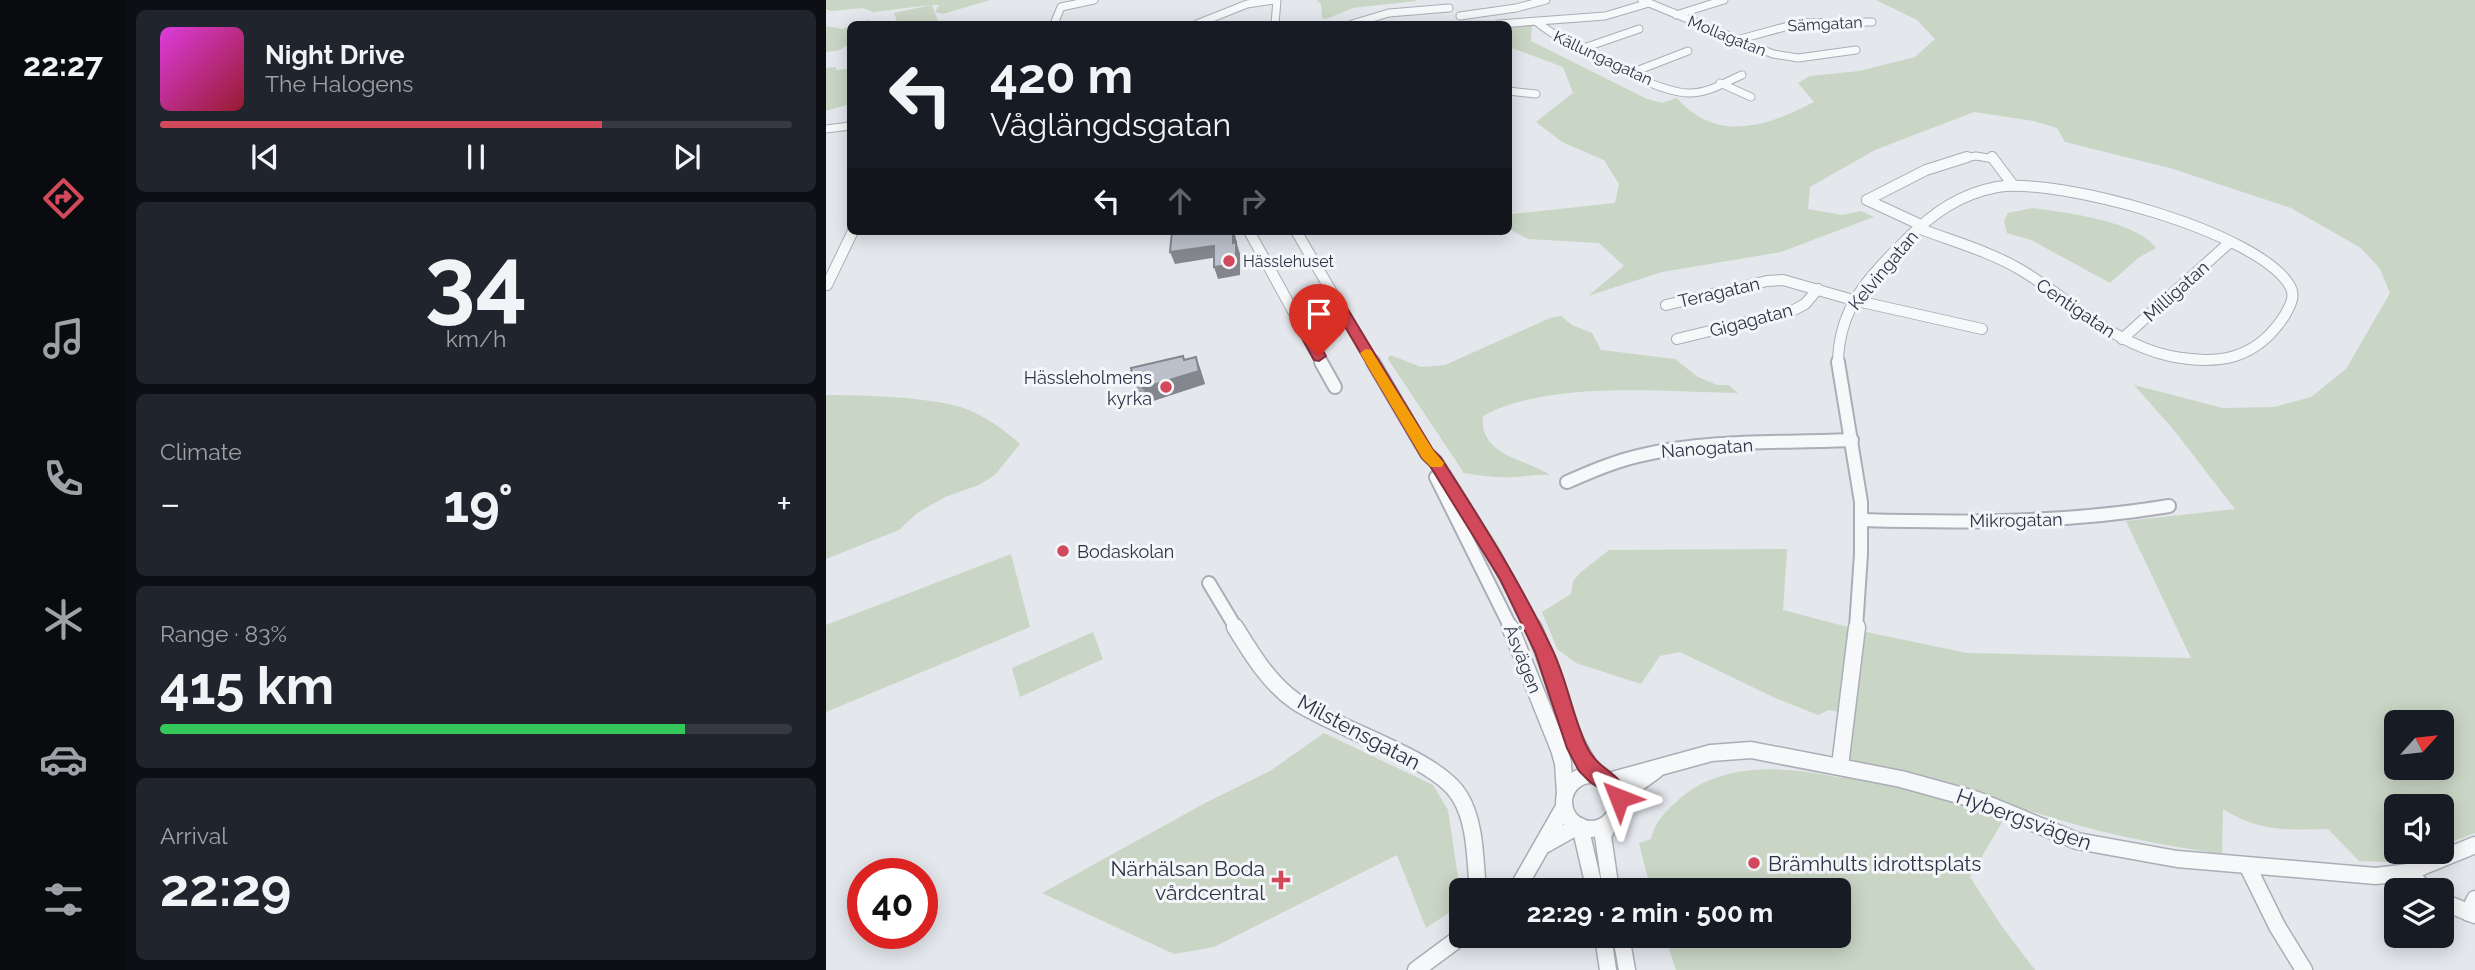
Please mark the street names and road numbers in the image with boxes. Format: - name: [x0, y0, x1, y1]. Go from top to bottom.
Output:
- street label: Mollagatan: [1685, 12, 1769, 60]
- street label: Sämgatan: [1787, 13, 1863, 35]
- street label: Källungagatan: [1550, 27, 1656, 89]
- street label: Kelvingatan: [1844, 226, 1922, 314]
- street label: Milligatan: [2139, 256, 2213, 326]
- street label: Teragatan: [1676, 272, 1762, 312]
- street label: Centigatan: [2033, 274, 2119, 342]
- street label: Gigagatan: [1707, 299, 1795, 341]
- street label: Nanogatan: [1660, 434, 1754, 462]
- street label: Mikrogatan: [1969, 509, 2063, 531]
- street label: Åsvägen: [1500, 621, 1547, 696]
- street label: Milstensgatan: [1293, 689, 1425, 775]
- street label: Hybergsvägen: [1953, 783, 2095, 855]

